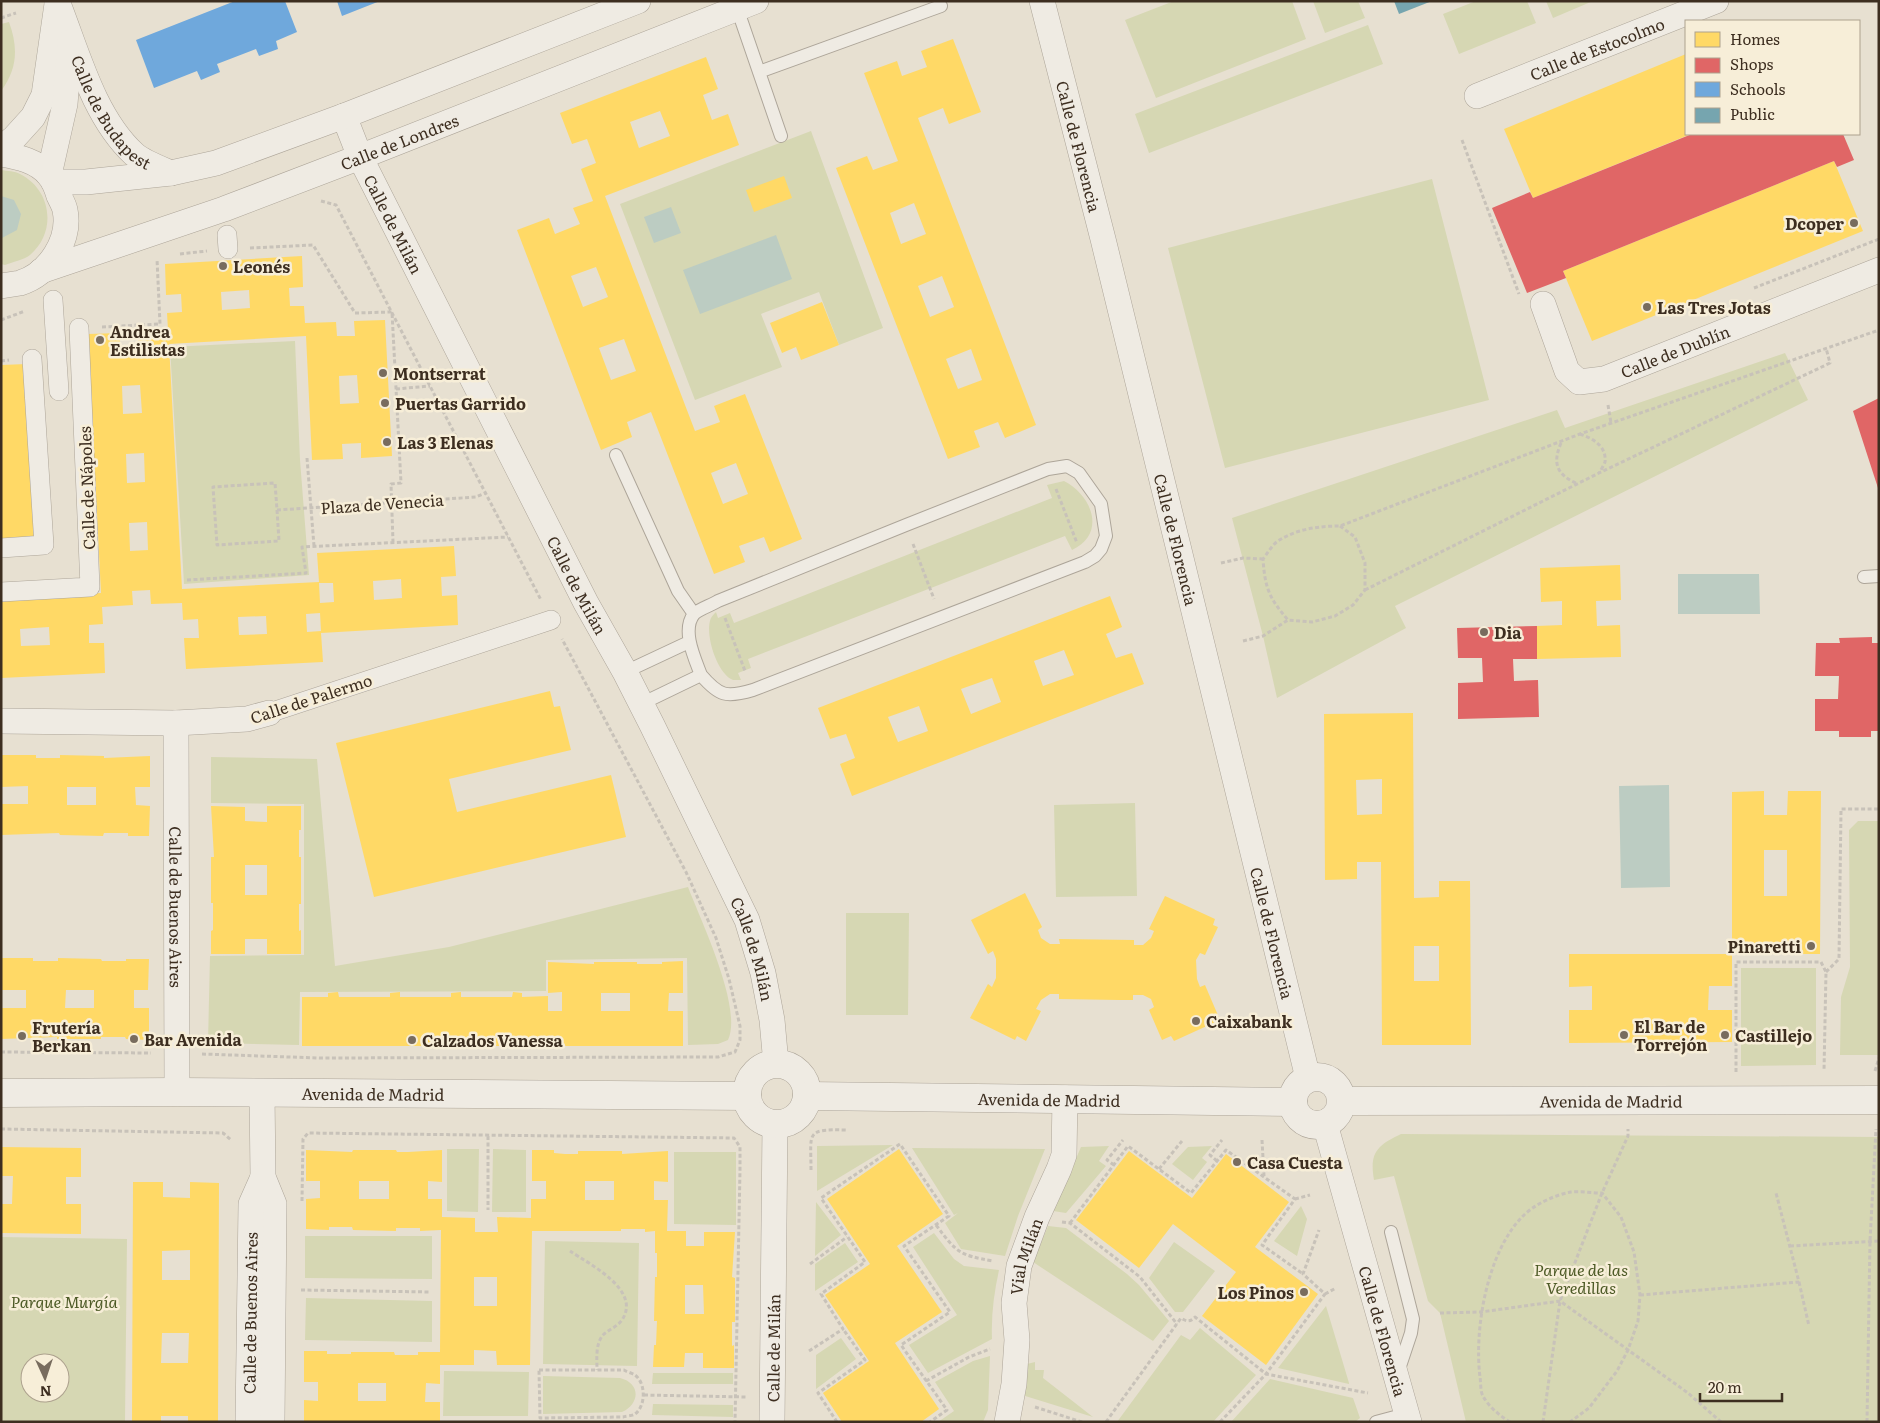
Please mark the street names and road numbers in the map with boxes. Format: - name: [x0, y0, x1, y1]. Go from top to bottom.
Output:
- street label: Calle de Estocolmo: [1526, 11, 1668, 86]
- street label: Calle de Budapest: [66, 51, 156, 175]
- street label: Calle de Florencia: [1051, 78, 1108, 215]
- street label: Calle de Londres: [337, 107, 462, 176]
- street label: Calle de Milán: [359, 170, 429, 278]
- street label: Calle de Dublín: [1617, 318, 1734, 383]
- street label: Calle de Nápoles: [72, 426, 100, 550]
- street label: Calle de Florencia: [1149, 471, 1204, 608]
- street label: Plaza de Venecia: [320, 487, 445, 519]
- street label: Calle de Milán: [542, 531, 614, 639]
- street label: Calle de Palermo: [247, 667, 375, 729]
- street label: Calle de Buenos Aires: [164, 826, 189, 988]
- street label: Calle de Florencia: [1245, 865, 1300, 1002]
- street label: Calle de Milán: [725, 892, 780, 1003]
- street label: Avenida de Madrid: [301, 1081, 445, 1106]
- street label: Avenida de Madrid: [977, 1086, 1121, 1112]
- street label: Avenida de Madrid: [1540, 1088, 1683, 1113]
- street label: Vial Milán: [1003, 1214, 1048, 1296]
- street label: Calle de Buenos Aires: [236, 1232, 263, 1394]
- street label: Calle de Florencia: [1353, 1263, 1413, 1399]
- street label: Calle de Milán: [760, 1293, 785, 1402]

